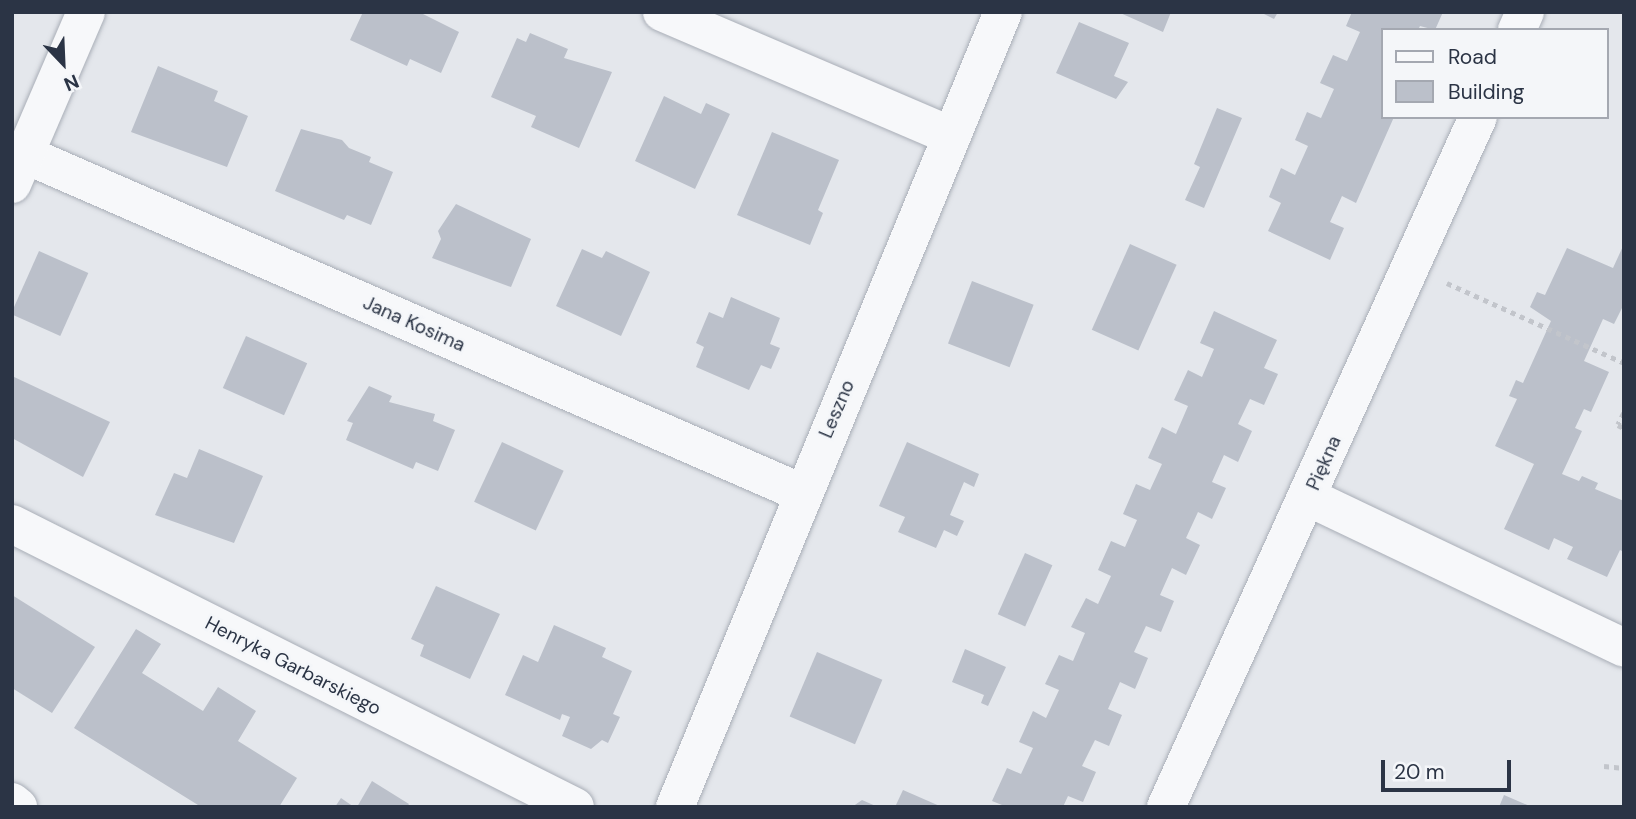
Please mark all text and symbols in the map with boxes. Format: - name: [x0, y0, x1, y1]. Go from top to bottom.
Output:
- north arrow: [28, 28, 98, 98]
- legend: [1380, 28, 1608, 119]
- text: Road: [1448, 43, 1497, 71]
- text: N: [60, 69, 83, 97]
- text: Building: [1448, 78, 1524, 106]
- street label: Jana Kosima: [359, 291, 469, 357]
- street label: Leszno: [815, 377, 859, 441]
- street label: Piękna: [1302, 432, 1346, 494]
- street label: Henryka Garbarskiego: [201, 612, 385, 720]
- scale bar: [1384, 746, 1514, 790]
- text: 20 m: [1394, 758, 1445, 786]

